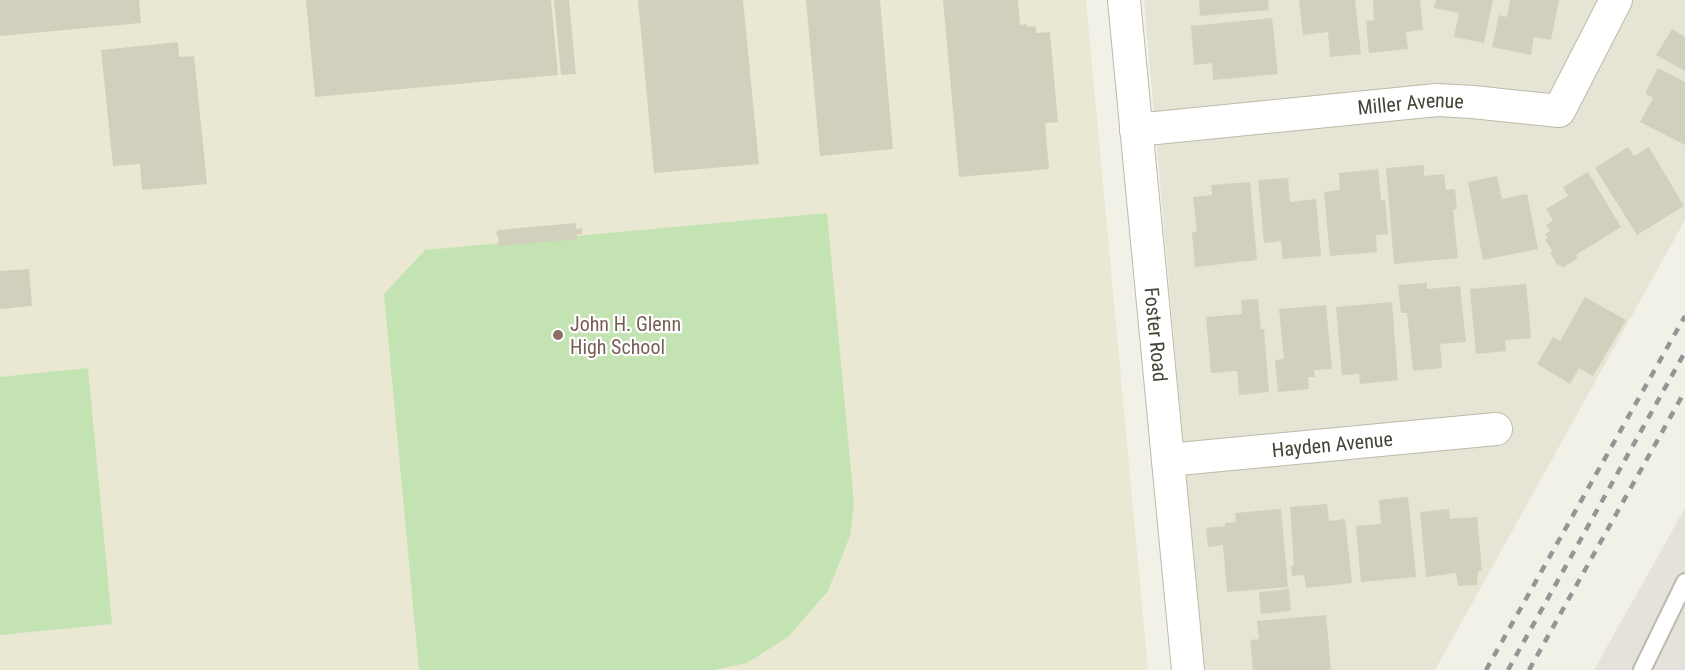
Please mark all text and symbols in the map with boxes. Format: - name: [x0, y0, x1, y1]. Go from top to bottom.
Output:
- street label: Miller Avenue: [1356, 88, 1464, 120]
- street label: Foster Road: [1139, 286, 1172, 383]
- place label: John H. Glenn High School: [570, 312, 681, 359]
- marker: John H. Glenn High School: [551, 328, 565, 342]
- street label: Hayden Avenue: [1271, 427, 1394, 462]

